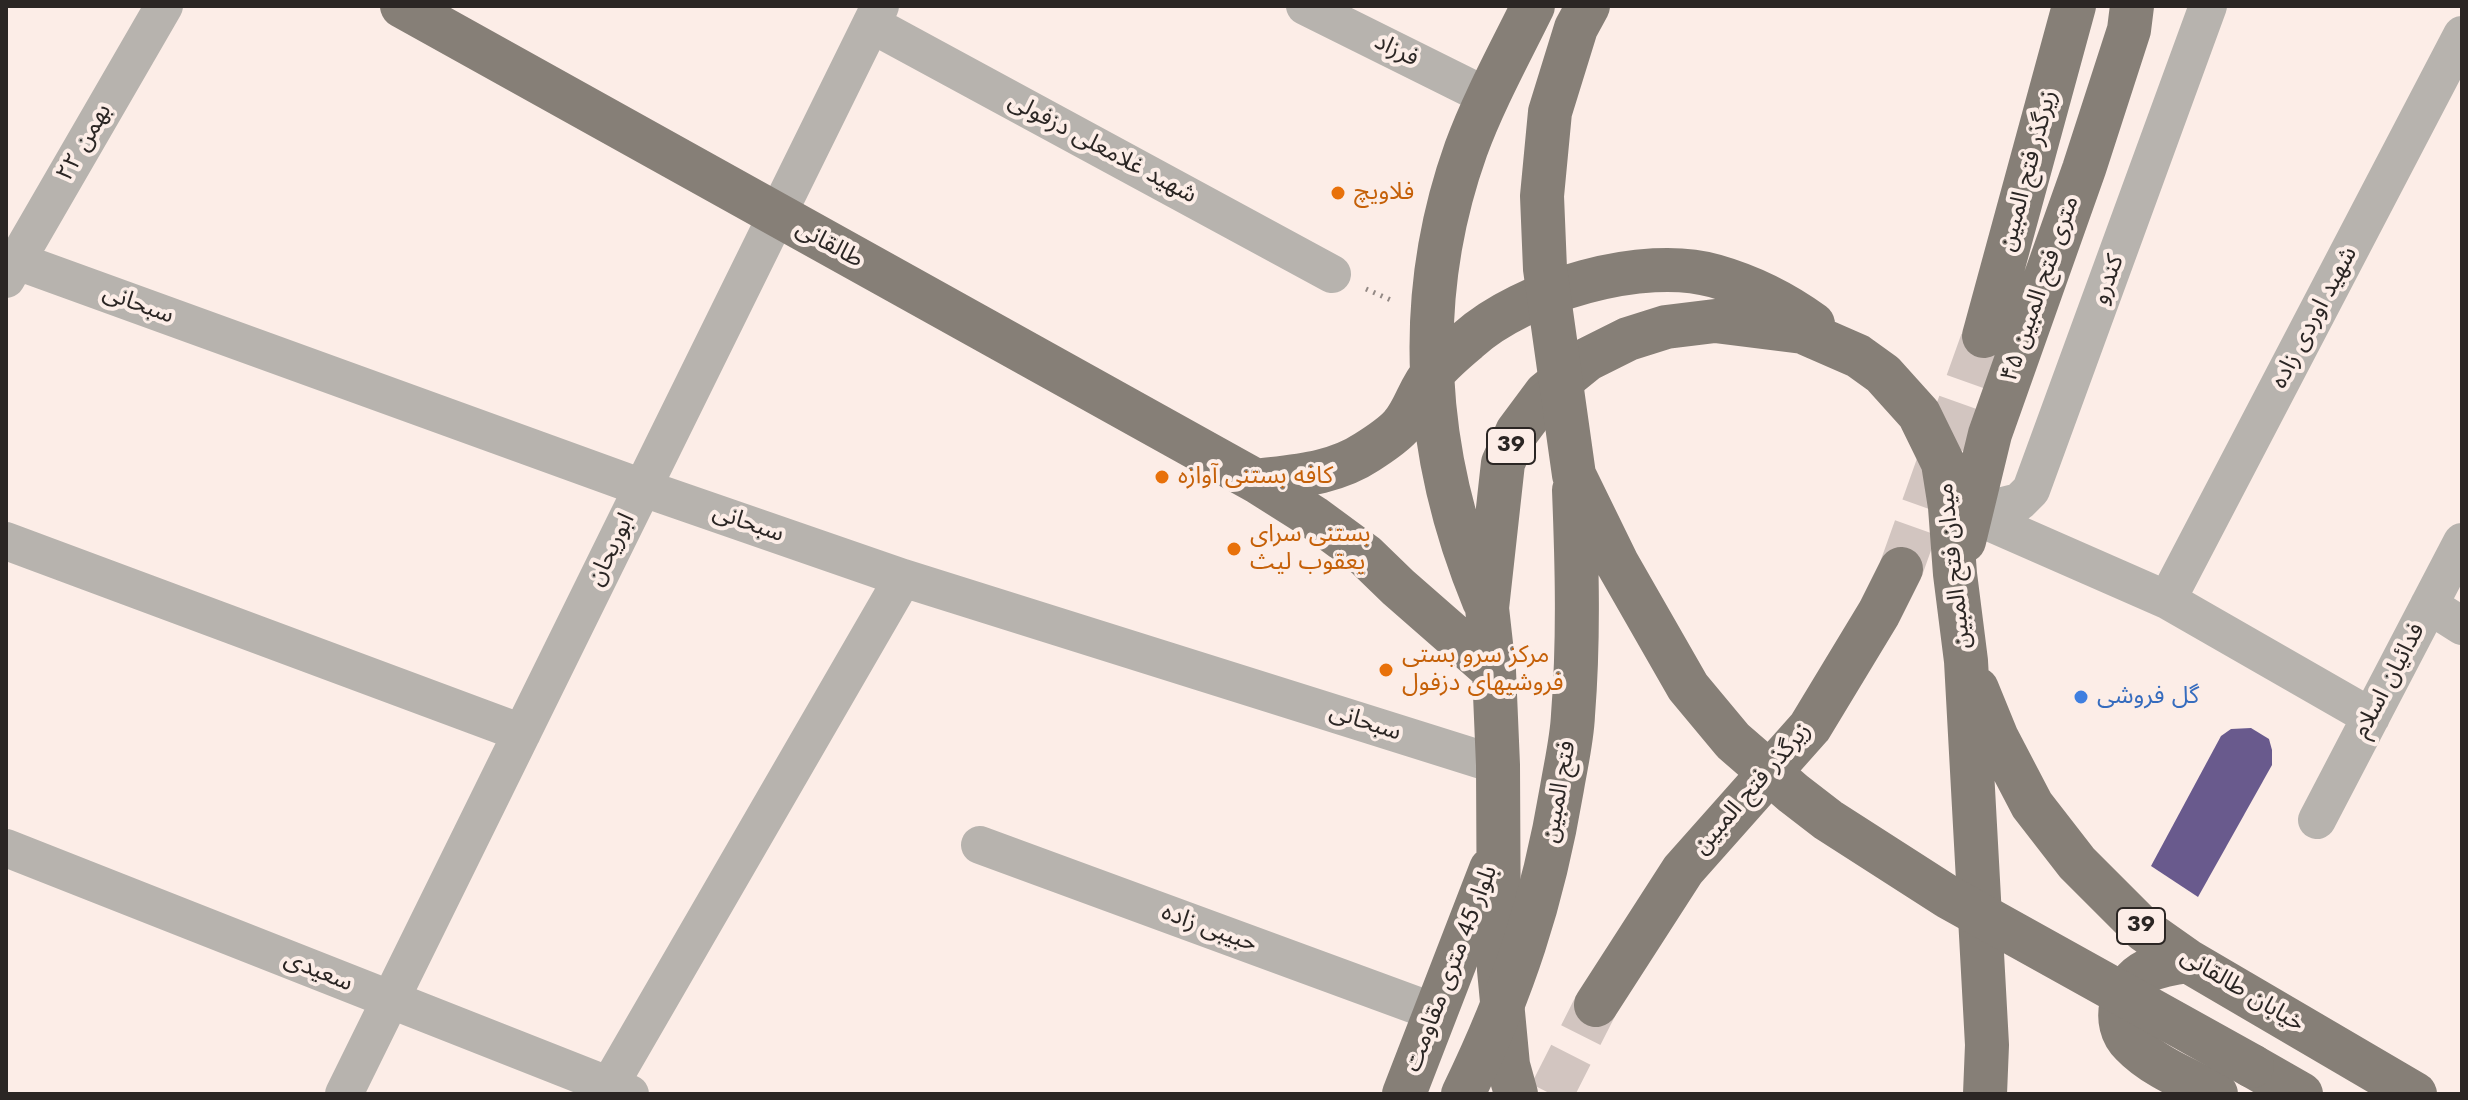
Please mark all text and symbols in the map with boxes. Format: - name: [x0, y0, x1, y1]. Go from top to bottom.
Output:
- street label: فرزاد: [1369, 28, 1423, 74]
- street label: شهید غلامعلی دزفولی: [1003, 87, 1201, 211]
- street label: زیرگذر فتح المبین: [1994, 87, 2064, 255]
- street label: ۲۲ بهمن: [51, 99, 119, 187]
- place label: فلاویچ: [1354, 179, 1414, 207]
- marker: فلاویچ: [1329, 184, 1347, 202]
- street label: ۴۵ متری فتح المبین: [1996, 193, 2086, 385]
- street label: طالقانی: [790, 215, 868, 275]
- street label: شهید اوردی زاده: [2266, 242, 2364, 394]
- street label: کندرو: [2087, 251, 2131, 309]
- street label: سبحانی: [99, 279, 177, 331]
- road number: 39: [1487, 428, 1535, 464]
- place label: کافه بستنی آوازه: [1178, 463, 1333, 491]
- marker: کافه بستنی آوازه: [1153, 468, 1171, 486]
- street label: میدان فتح المبین: [1932, 482, 1978, 650]
- street label: سبحانی: [709, 498, 787, 550]
- street label: ابوریحان: [582, 509, 642, 591]
- place label: بستنی سرای یعقوب لیث: [1250, 521, 1371, 577]
- marker: بستنی سرای یعقوب لیث: [1225, 540, 1243, 558]
- street label: فدائیان اسلام: [2348, 619, 2432, 743]
- place label: مرکز سرو بستی فروشیهای دزفول: [1402, 642, 1564, 698]
- marker: مرکز سرو بستی فروشیهای دزفول: [1377, 661, 1395, 679]
- place label: گل فروشی: [2097, 683, 2199, 711]
- marker: گل فروشی: [2072, 688, 2090, 706]
- street label: سبحانی: [1326, 698, 1404, 748]
- street label: زیرگذر فتح المبین: [1688, 717, 1818, 861]
- street label: فتح المبین: [1537, 739, 1583, 845]
- street label: بلوار 45 متری مقاومت: [1399, 862, 1505, 1076]
- street label: حبیبی زاده: [1157, 898, 1261, 960]
- road number: 39: [2117, 908, 2165, 944]
- street label: خیابان طالقانی: [2175, 943, 2309, 1039]
- street label: سعیدی: [280, 945, 356, 999]

